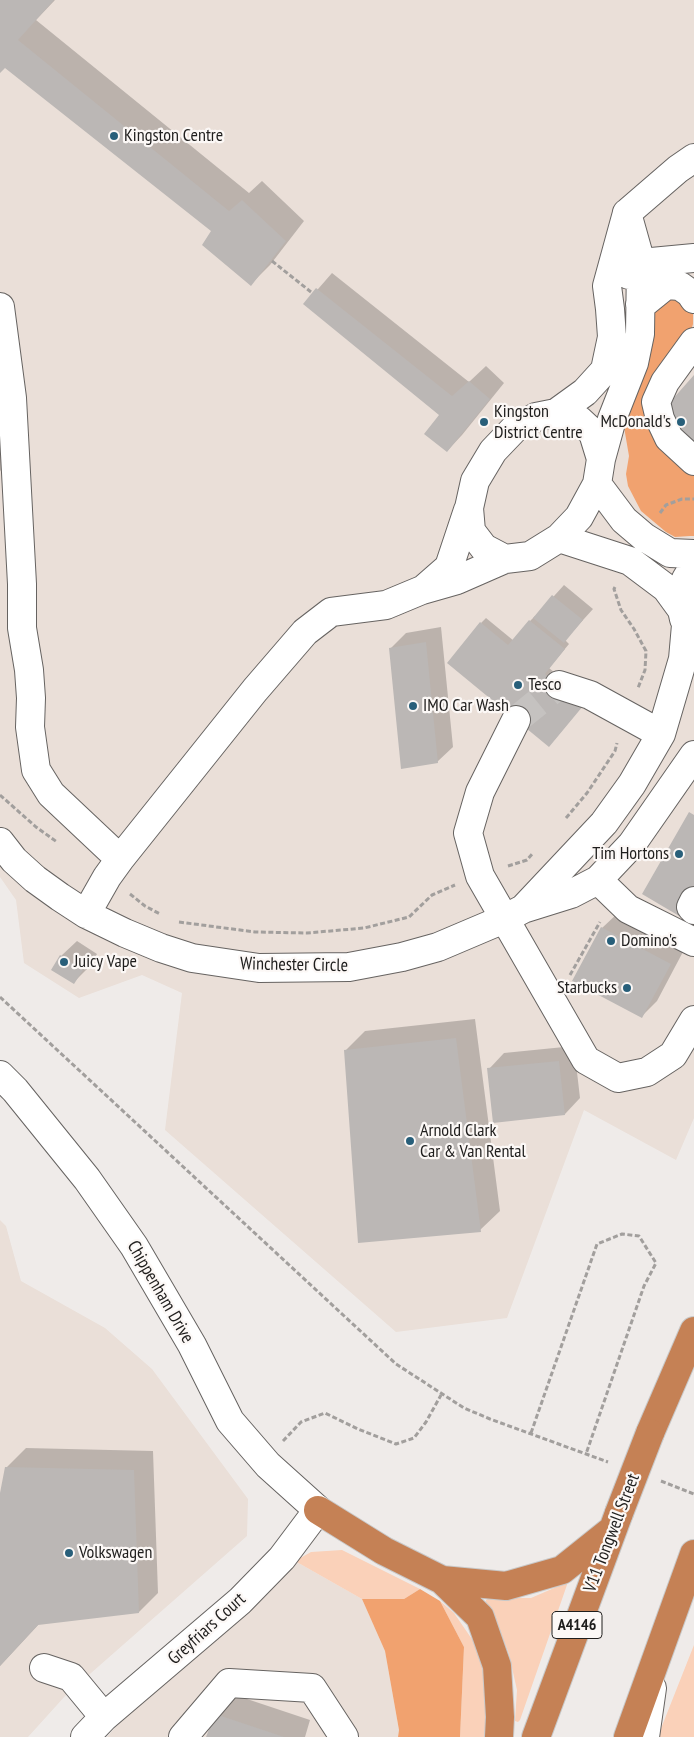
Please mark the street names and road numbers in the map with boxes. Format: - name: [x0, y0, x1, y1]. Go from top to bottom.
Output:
- street label: Winchester Circle: [240, 953, 348, 977]
- street label: Chippenham Drive: [122, 1237, 198, 1347]
- street label: V11 Tongwell Street: [579, 1471, 645, 1595]
- street label: Greyfriars Court: [164, 1589, 250, 1669]
- road number: A4146: [552, 1612, 602, 1638]

